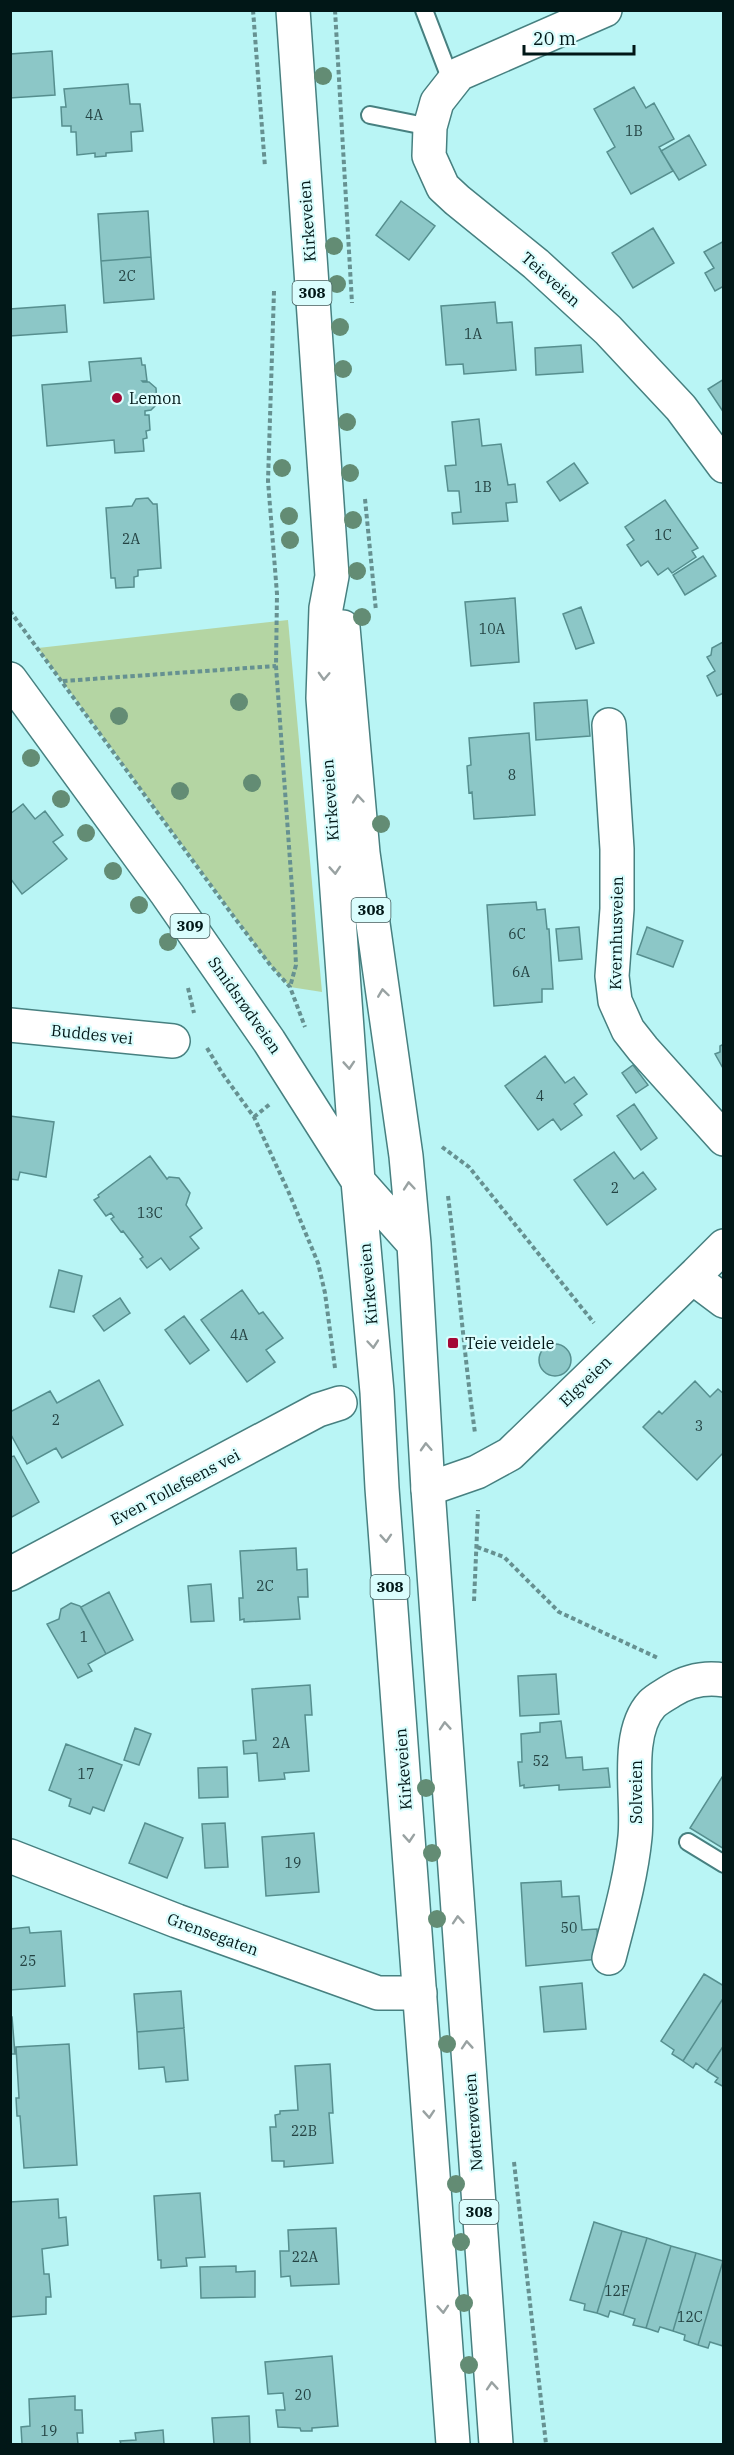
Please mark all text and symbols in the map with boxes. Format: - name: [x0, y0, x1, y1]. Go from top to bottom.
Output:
- scale bar: [524, 18, 634, 56]
- text: 20 m: [533, 27, 576, 50]
- house number: 4A: [85, 106, 103, 124]
- house number: 1B: [625, 122, 643, 140]
- street label: Kirkeveien: [294, 179, 320, 263]
- street label: Teieveien: [517, 247, 585, 311]
- house number: 2C: [118, 267, 136, 285]
- road number: 308: [292, 281, 332, 305]
- house number: 1A: [464, 325, 482, 343]
- place label: Lemon: [129, 388, 182, 408]
- marker: Lemon: [110, 391, 124, 405]
- house number: 1B: [474, 478, 492, 496]
- house number: 1C: [654, 526, 672, 544]
- house number: 2A: [122, 530, 140, 548]
- house number: 10A: [479, 620, 506, 638]
- one-way arrow: [317, 671, 330, 680]
- street label: Kirkeveien: [317, 758, 343, 842]
- house number: 8: [508, 766, 516, 784]
- one-way arrow: [352, 795, 365, 804]
- one-way arrow: [329, 866, 342, 875]
- street label: Kvernhusveien: [605, 876, 627, 990]
- road number: 308: [352, 898, 391, 922]
- road number: 309: [170, 914, 210, 938]
- house number: 6C: [508, 925, 526, 943]
- street label: Smidsrødveien: [204, 953, 286, 1057]
- house number: 6A: [512, 963, 530, 981]
- one-way arrow: [378, 988, 390, 997]
- street label: Buddes vei: [50, 1020, 134, 1048]
- one-way arrow: [343, 1060, 356, 1069]
- house number: 4: [536, 1087, 544, 1105]
- house number: 2: [611, 1179, 619, 1197]
- one-way arrow: [403, 1181, 416, 1190]
- house number: 13C: [137, 1204, 163, 1222]
- street label: Kirkeveien: [354, 1242, 382, 1326]
- house number: 4A: [230, 1326, 248, 1344]
- place label: Teie veidele: [465, 1333, 554, 1353]
- marker: Teie veidele: [446, 1336, 460, 1350]
- one-way arrow: [366, 1339, 379, 1348]
- street label: Elgveien: [555, 1351, 615, 1411]
- house number: 2: [52, 1411, 60, 1429]
- house number: 3: [695, 1417, 703, 1435]
- one-way arrow: [419, 1443, 432, 1452]
- street label: Even Tollefsens vei: [107, 1444, 243, 1530]
- one-way arrow: [379, 1534, 392, 1543]
- road number: 308: [370, 1575, 410, 1599]
- house number: 2C: [256, 1577, 274, 1595]
- house number: 1: [80, 1628, 88, 1646]
- one-way arrow: [438, 1721, 451, 1730]
- street label: Kirkeveien: [390, 1727, 416, 1811]
- house number: 2A: [272, 1734, 290, 1752]
- house number: 52: [533, 1752, 549, 1770]
- street label: Solveien: [626, 1760, 646, 1824]
- house number: 17: [78, 1765, 94, 1783]
- one-way arrow: [402, 1833, 415, 1842]
- house number: 19: [285, 1854, 301, 1872]
- street label: Grensegaten: [165, 1908, 261, 1960]
- one-way arrow: [452, 1916, 465, 1925]
- house number: 50: [561, 1919, 577, 1937]
- house number: 25: [20, 1952, 36, 1970]
- one-way arrow: [461, 2041, 474, 2050]
- street label: Nøtterøveien: [460, 2072, 486, 2172]
- one-way arrow: [422, 2110, 435, 2119]
- house number: 22B: [291, 2122, 317, 2140]
- road number: 308: [460, 2200, 498, 2224]
- house number: 22A: [292, 2248, 319, 2266]
- house number: 12F: [604, 2282, 630, 2300]
- one-way arrow: [436, 2304, 449, 2313]
- house number: 12C: [677, 2308, 703, 2326]
- one-way arrow: [486, 2382, 499, 2391]
- house number: 20: [295, 2386, 311, 2404]
- house number: 19: [41, 2422, 57, 2440]

